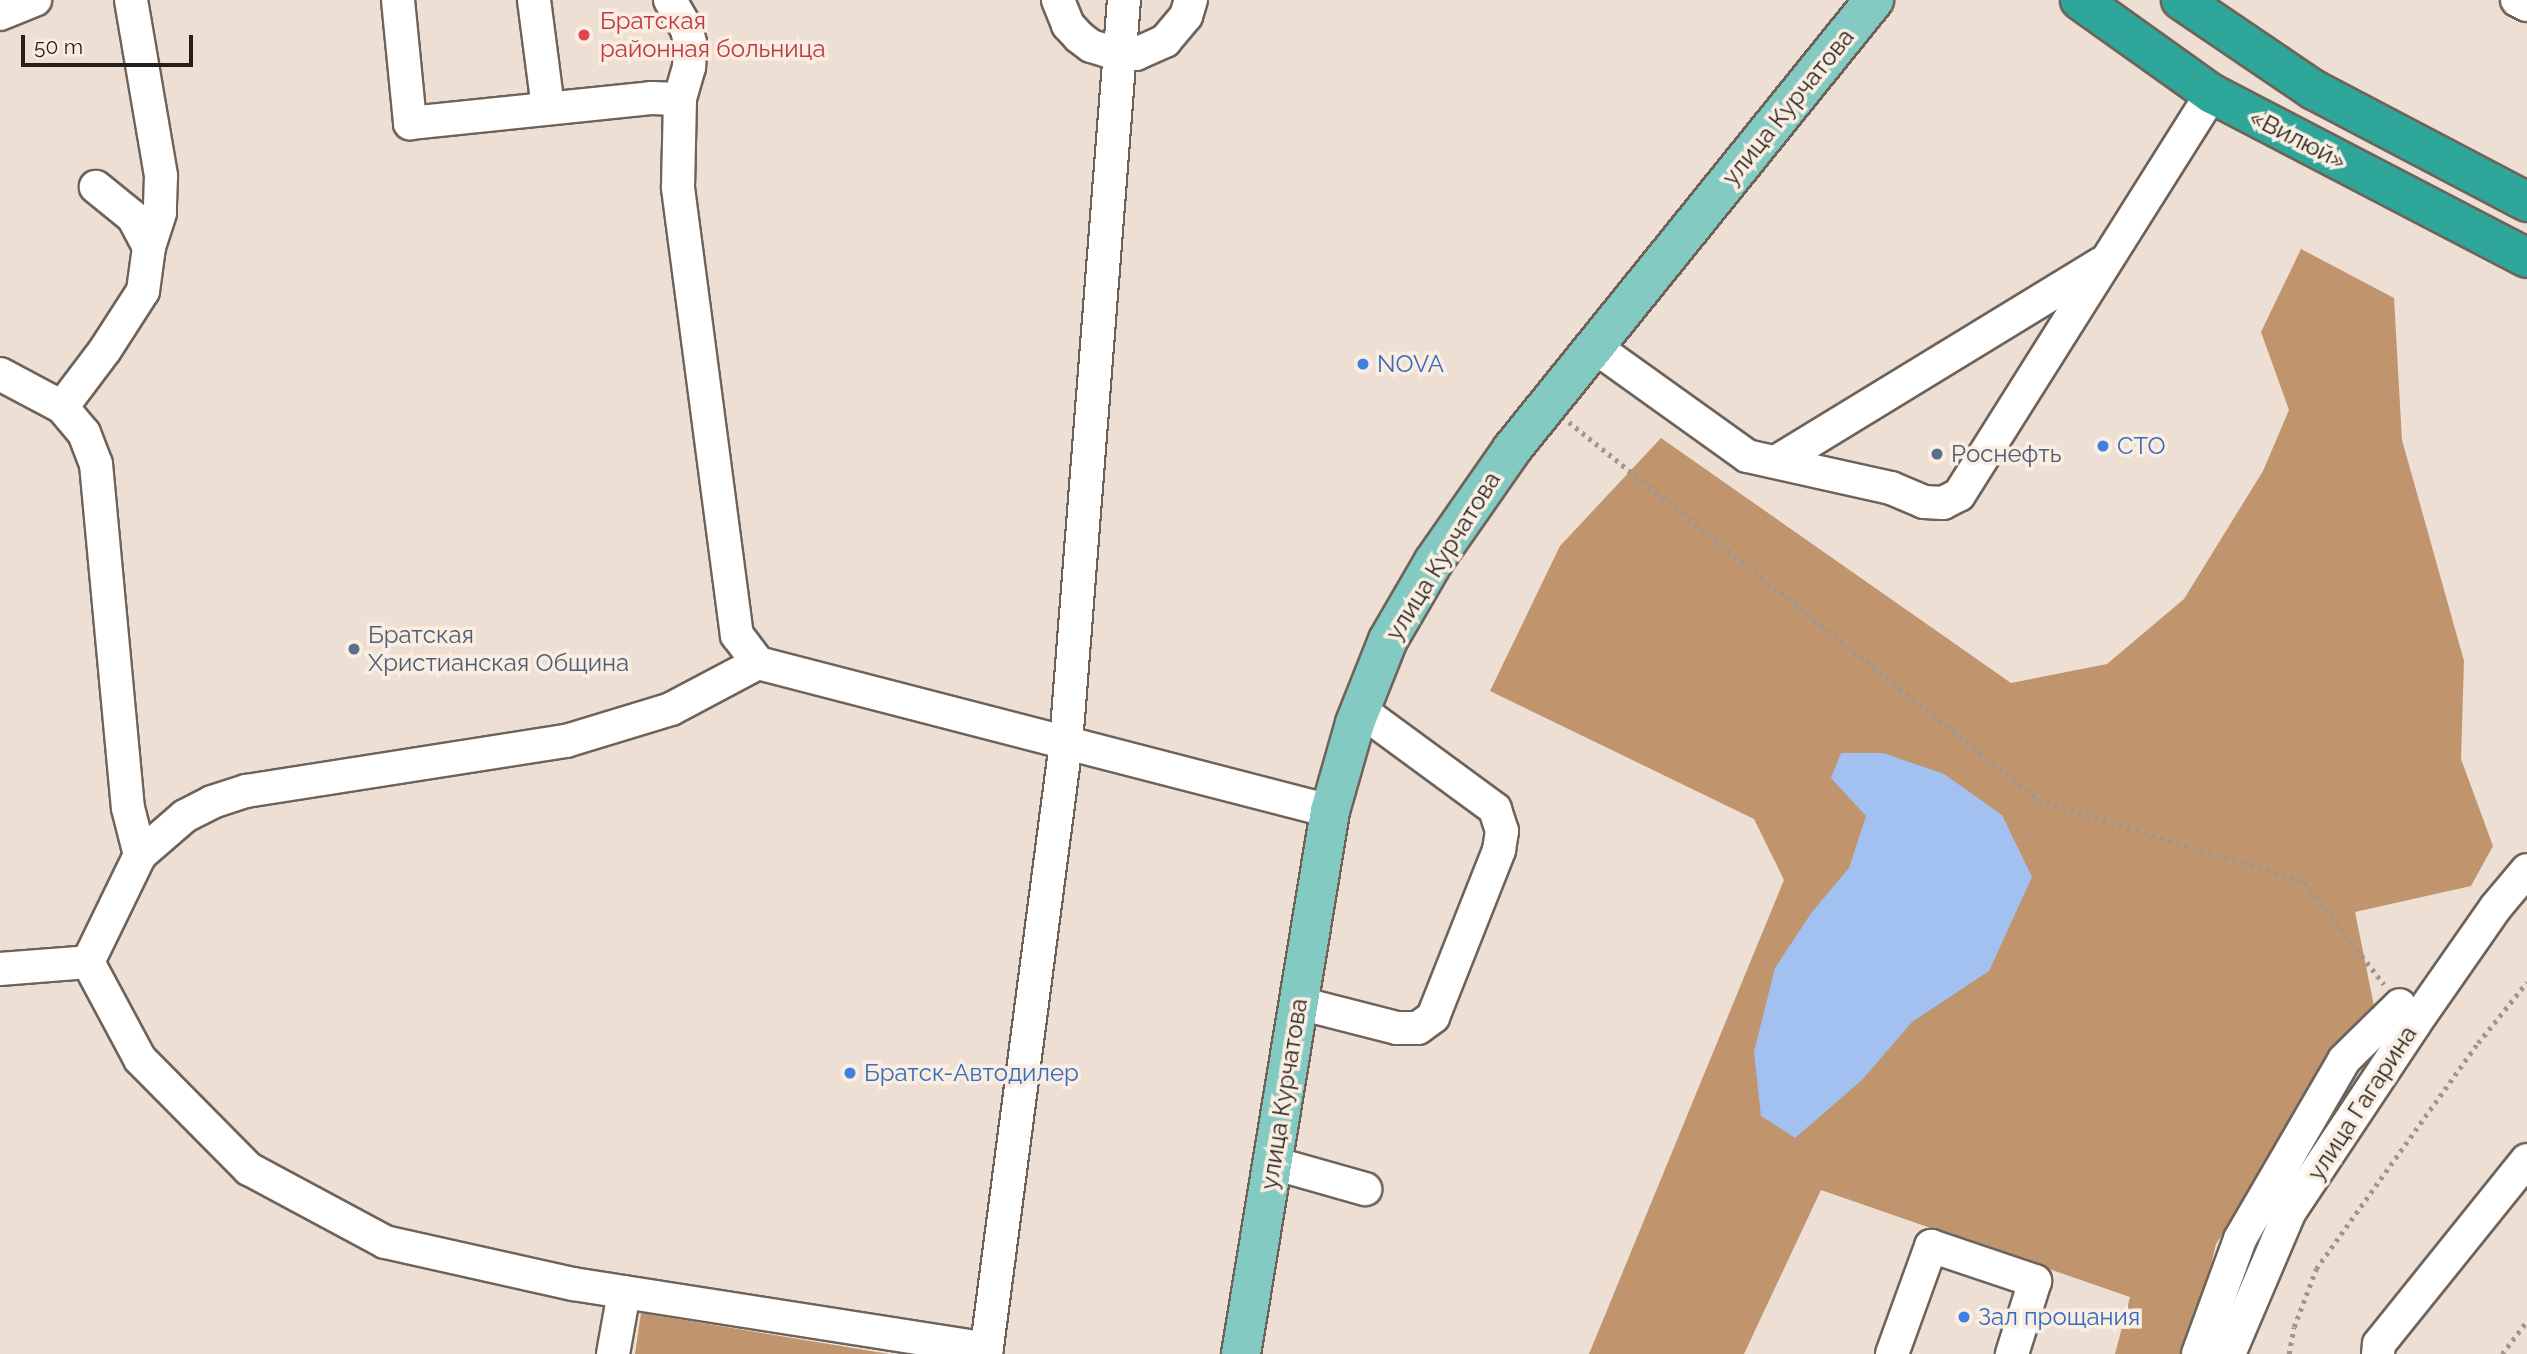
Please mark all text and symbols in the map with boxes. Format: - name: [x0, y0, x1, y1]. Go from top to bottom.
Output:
- place label: Братская районная больница: [600, 7, 826, 63]
- scale bar: [24, 21, 196, 65]
- street label: улица Курчатова: [1716, 23, 1860, 191]
- marker: Братская районная больница: [574, 25, 594, 45]
- text: 50 m: [34, 34, 83, 59]
- street label: «Вилюй»: [2245, 102, 2351, 176]
- place label: NOVA: [1377, 350, 1444, 378]
- marker: NOVA: [1355, 356, 1371, 372]
- place label: СТО: [2117, 432, 2165, 460]
- marker: СТО: [2095, 438, 2111, 454]
- place label: Роснефть: [1951, 440, 2061, 468]
- marker: Роснефть: [1929, 446, 1945, 462]
- street label: улица Курчатова: [1380, 466, 1506, 646]
- place label: Братская Христианская Община: [368, 621, 629, 677]
- marker: Братская Христианская Община: [346, 641, 362, 657]
- street label: улица Курчатова: [1255, 996, 1313, 1192]
- street label: улица Гагарина: [2301, 1020, 2423, 1186]
- place label: Братск-Автодилер: [864, 1059, 1079, 1087]
- marker: Братск-Автодилер: [842, 1065, 858, 1081]
- place label: Зал прощания: [1978, 1303, 2140, 1331]
- marker: Зал прощания: [1956, 1309, 1972, 1325]

